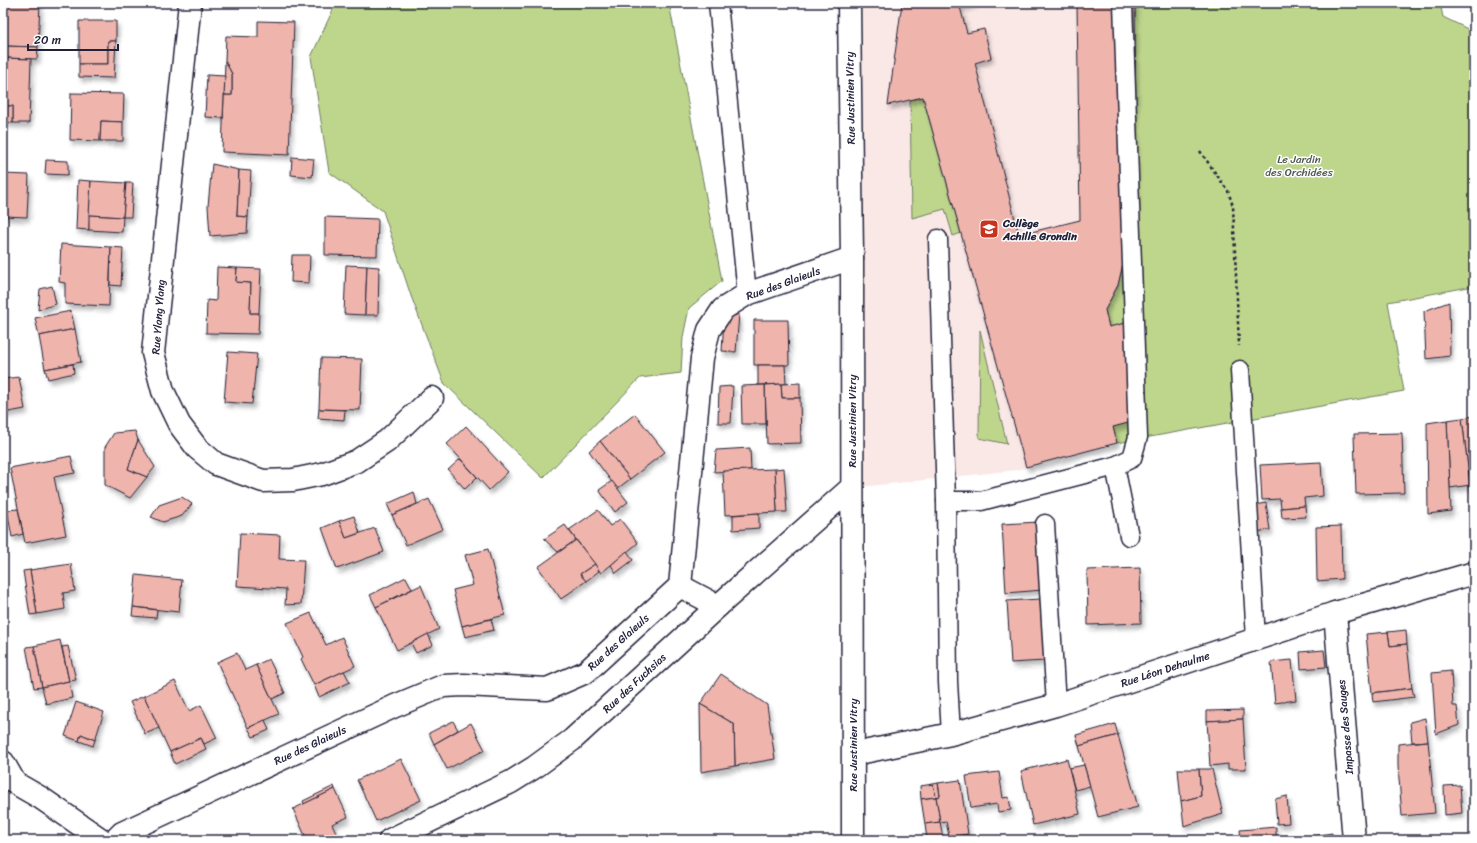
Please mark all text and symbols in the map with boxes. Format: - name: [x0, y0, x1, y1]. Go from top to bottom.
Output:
- scale bar: [28, 26, 118, 52]
- text: 20 m: [34, 29, 61, 51]
- street label: Rue Justinien Vitry: [840, 51, 861, 145]
- park label: Le Jardin des Orchidées: [1265, 150, 1334, 182]
- place label: Collège Achille Grondin: [1002, 214, 1077, 246]
- school or university icon: Collège Achille Grondin: [978, 218, 1000, 240]
- street label: Rue des Glaieuls: [743, 261, 824, 306]
- street label: Rue Ylang Ylang: [146, 278, 171, 355]
- street label: Rue Justinien Vitry: [843, 374, 862, 467]
- street label: Rue des Glaieuls: [583, 609, 654, 676]
- street label: Rue Léon Dehaulme: [1118, 646, 1212, 693]
- street label: Rue des Fuchsias: [598, 648, 671, 718]
- street label: Impasse des Sauges: [1332, 678, 1359, 776]
- street label: Rue Justinien Vitry: [844, 698, 863, 791]
- street label: Rue des Glaieuls: [271, 720, 350, 771]

